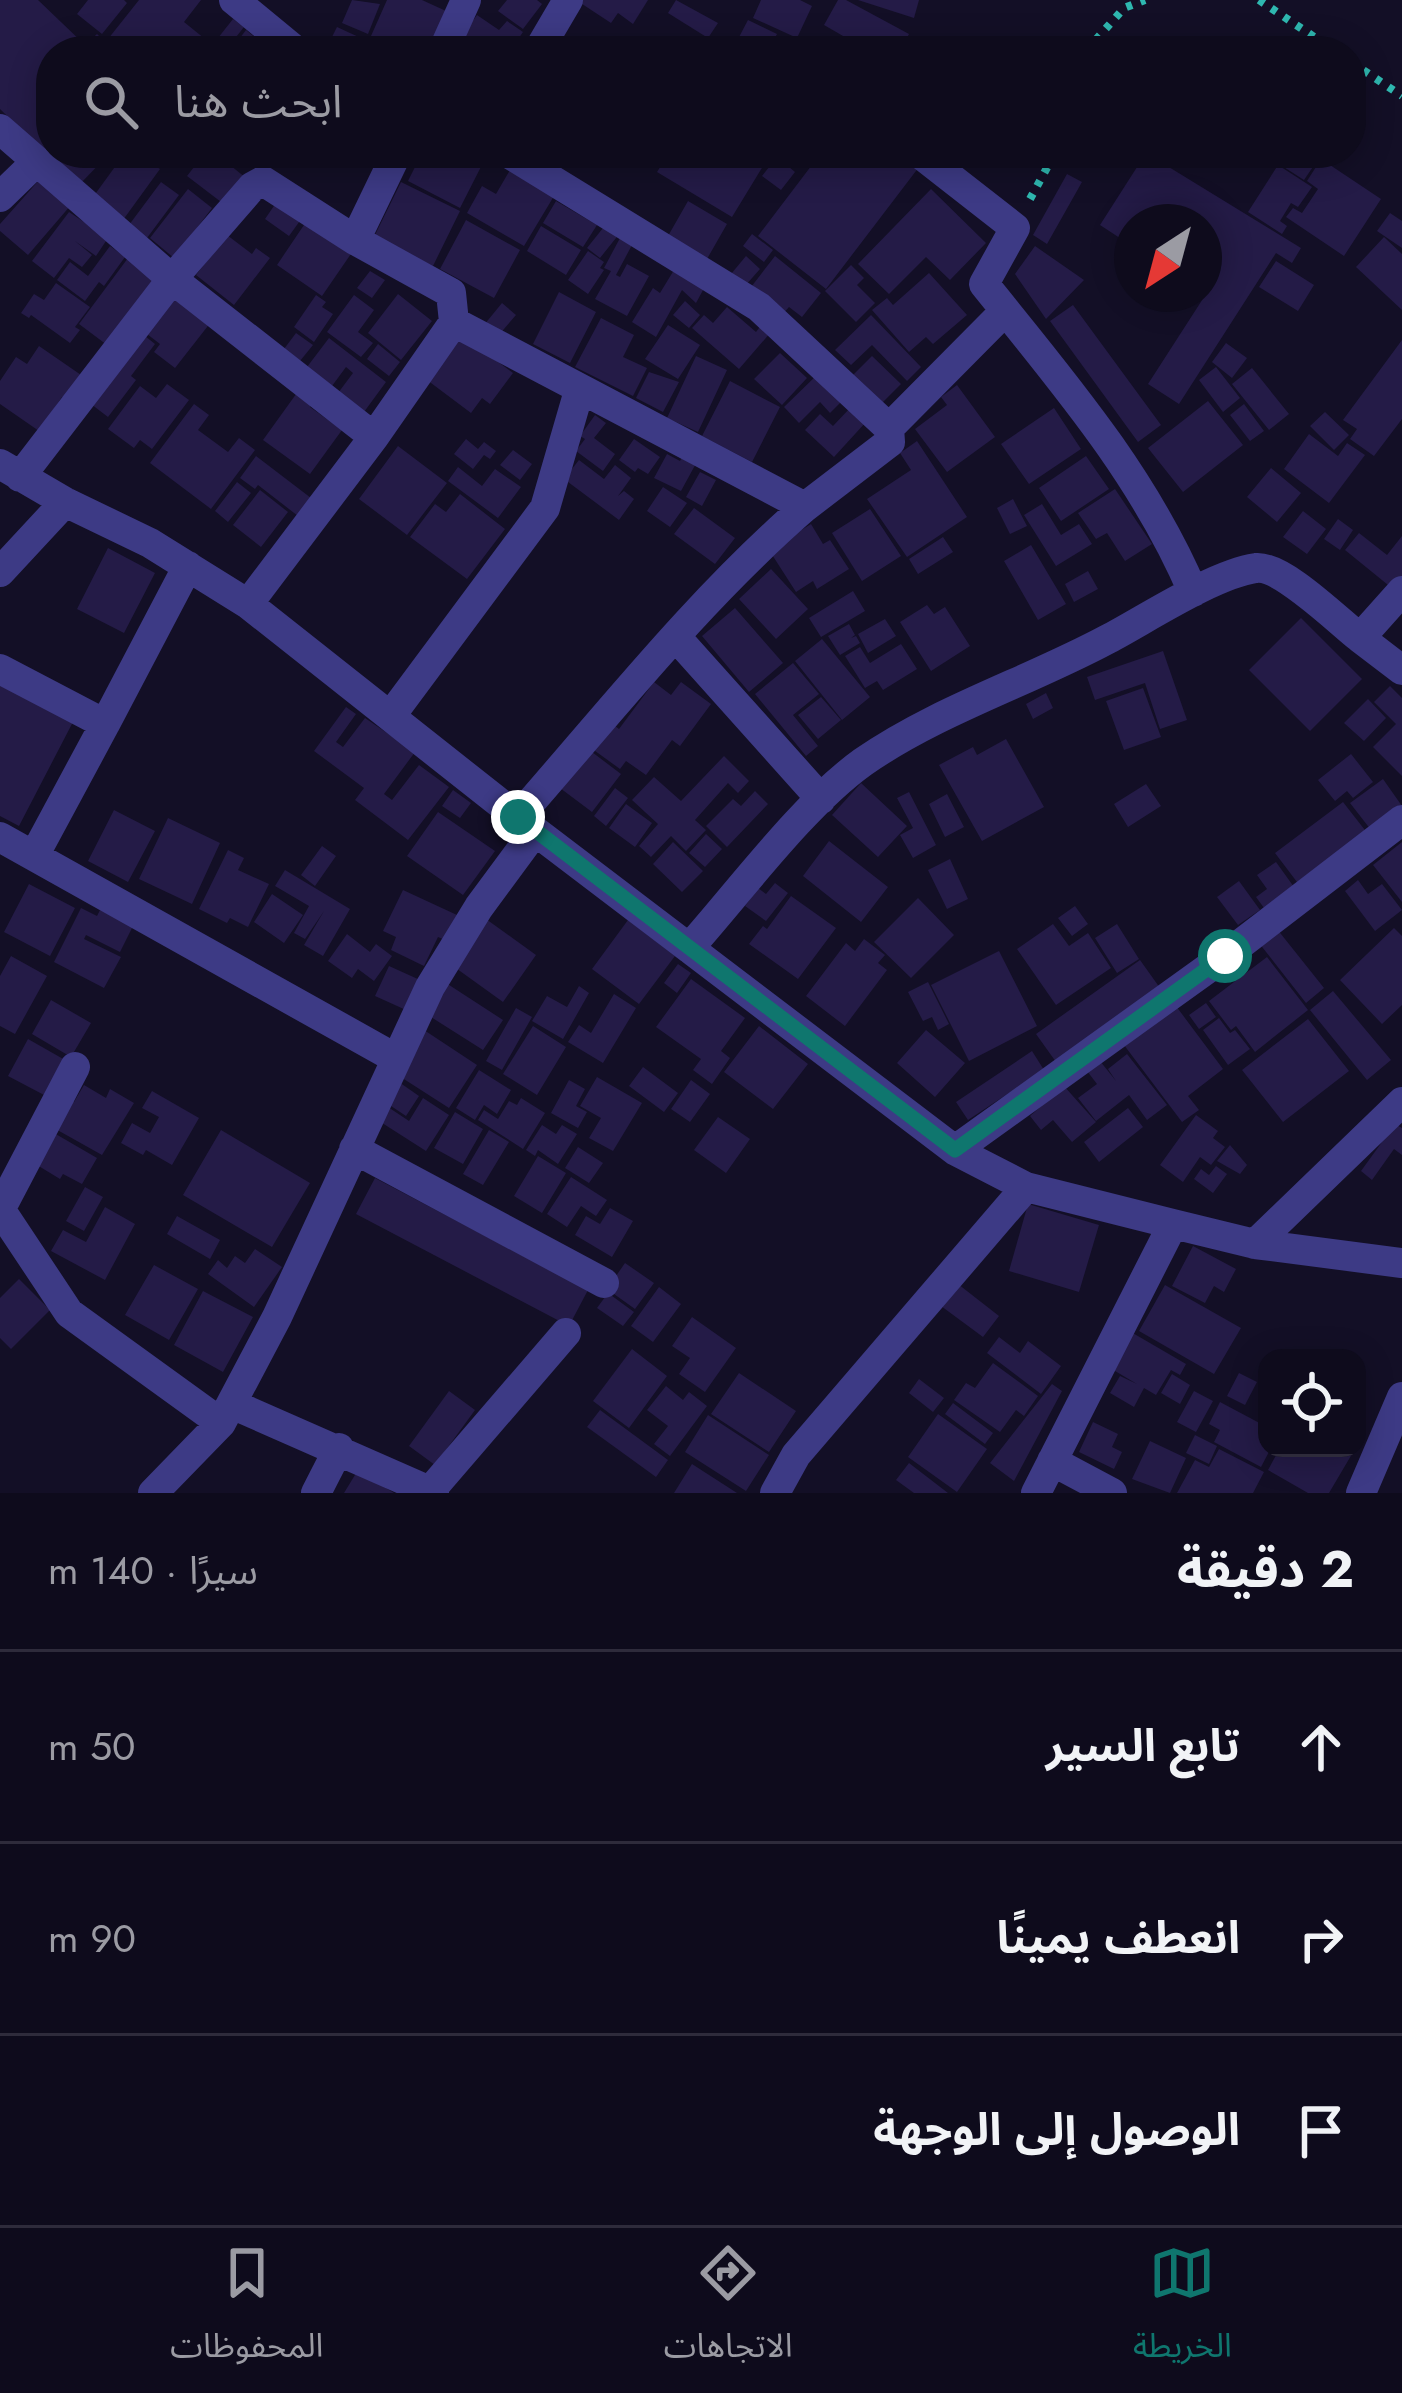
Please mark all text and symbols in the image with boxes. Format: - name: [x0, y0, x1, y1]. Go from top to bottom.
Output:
- search box: [36, 36, 1366, 168]
- icon: search: [78, 69, 144, 135]
- text: ابحث هنا: [174, 69, 343, 134]
- north arrow: [1114, 204, 1222, 312]
- route end: [491, 790, 545, 844]
- route start: [1198, 929, 1252, 983]
- map controls: [1258, 1349, 1366, 1457]
- button: locate: [1258, 1349, 1366, 1457]
- text: 2 دقيقة: [1177, 1532, 1354, 1606]
- text: سيرًا · 140 m: [48, 1542, 258, 1599]
- text: تابع السير: [1046, 1713, 1240, 1778]
- icon: ahead: [1288, 1714, 1354, 1780]
- text: 50 m: [48, 1718, 136, 1775]
- text: انعطف يمينًا: [996, 1905, 1240, 1970]
- icon: right: [1288, 1906, 1354, 1972]
- text: 90 m: [48, 1910, 136, 1967]
- text: الوصول إلى الوجهة: [873, 2097, 1240, 2162]
- icon: arrive: [1288, 2098, 1354, 2164]
- tab: المحفوظات: [170, 2240, 323, 2381]
- tab: الاتجاهات: [664, 2240, 793, 2381]
- tab: الخريطة: [1133, 2240, 1232, 2381]

